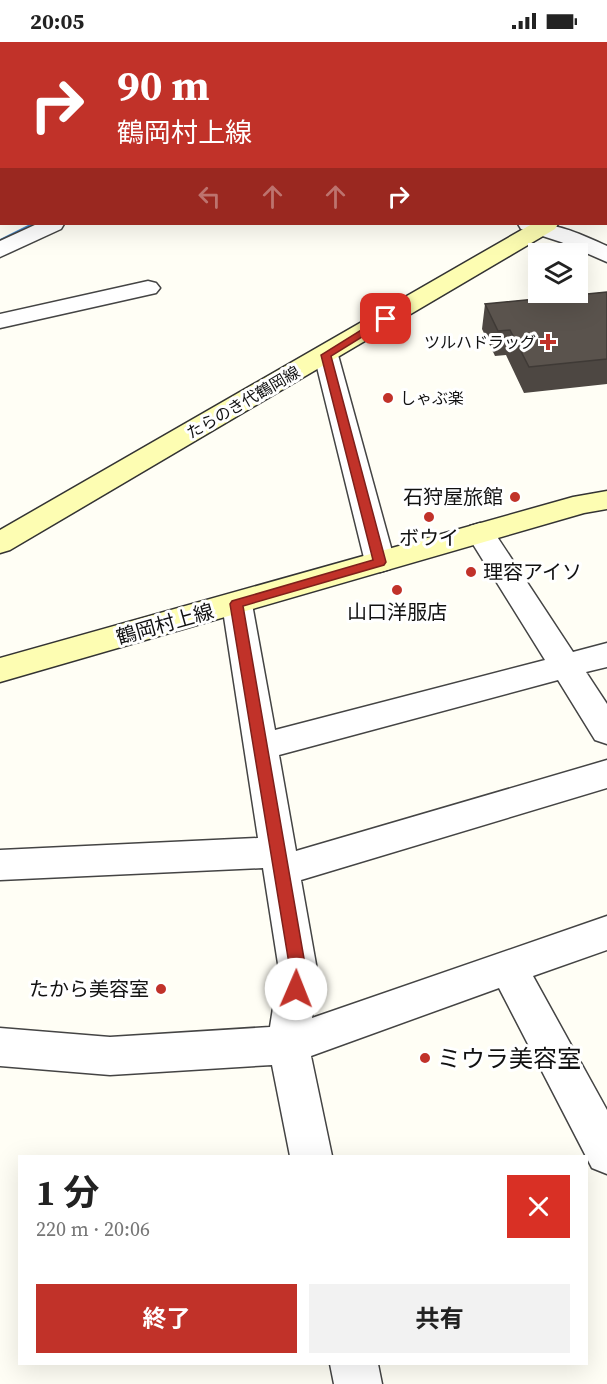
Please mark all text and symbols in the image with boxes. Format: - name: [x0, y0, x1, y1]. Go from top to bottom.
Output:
- text: 20:05: [30, 6, 84, 36]
- text: 90 m: [117, 56, 210, 114]
- icon: right: [18, 66, 96, 144]
- text: 鶴岡村上線: [117, 114, 252, 151]
- icon: left: [193, 180, 226, 213]
- icon: ahead: [256, 180, 289, 213]
- icon: ahead: [319, 180, 352, 213]
- icon: right: [382, 180, 415, 213]
- map controls: [528, 243, 588, 303]
- button: layers: [528, 243, 588, 303]
- pin: [360, 293, 411, 344]
- icon: arrive: [369, 302, 402, 335]
- place label: ツルハドラッグ: [424, 331, 536, 353]
- marker: ツルハドラッグ: [541, 335, 555, 349]
- street label: たらのき代鶴岡線: [182, 361, 304, 443]
- place label: しゃぶ楽: [400, 387, 464, 409]
- marker: しゃぶ楽: [381, 391, 395, 405]
- place label: 石狩屋旅館: [403, 483, 503, 511]
- marker: 石狩屋旅館: [508, 490, 522, 504]
- marker: ボウイ: [422, 510, 436, 524]
- place label: ボウイ: [399, 524, 459, 552]
- place label: 理容アイソ: [483, 558, 582, 586]
- marker: 理容アイソ: [464, 565, 478, 579]
- marker: 山口洋服店: [390, 583, 404, 597]
- street label: 鶴岡村上線: [113, 597, 217, 651]
- place label: 山口洋服店: [347, 598, 447, 626]
- position arrow: [264, 957, 328, 1021]
- place label: たから美容室: [29, 975, 149, 1003]
- marker: たから美容室: [154, 982, 168, 996]
- place label: ミウラ美容室: [437, 1042, 581, 1075]
- marker: ミウラ美容室: [418, 1051, 432, 1065]
- text: 1 分: [36, 1168, 99, 1217]
- button: close: [507, 1175, 570, 1238]
- text: 220 m · 20:06: [36, 1215, 150, 1243]
- button: 終了: [36, 1284, 297, 1353]
- button: 共有: [309, 1284, 570, 1353]

